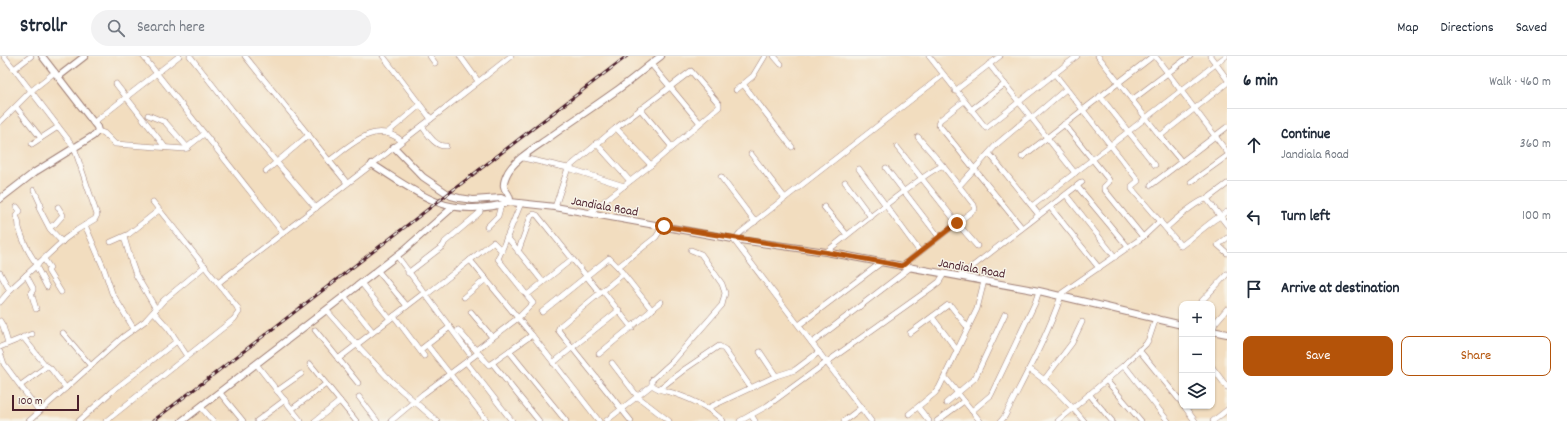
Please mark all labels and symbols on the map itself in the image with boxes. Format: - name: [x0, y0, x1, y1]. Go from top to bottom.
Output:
- street label: Jandiala Road: [569, 192, 640, 223]
- route end: [948, 214, 966, 232]
- route start: [655, 217, 673, 235]
- street label: Jandiala Road: [936, 254, 1007, 285]
- scale bar: [12, 393, 79, 412]

